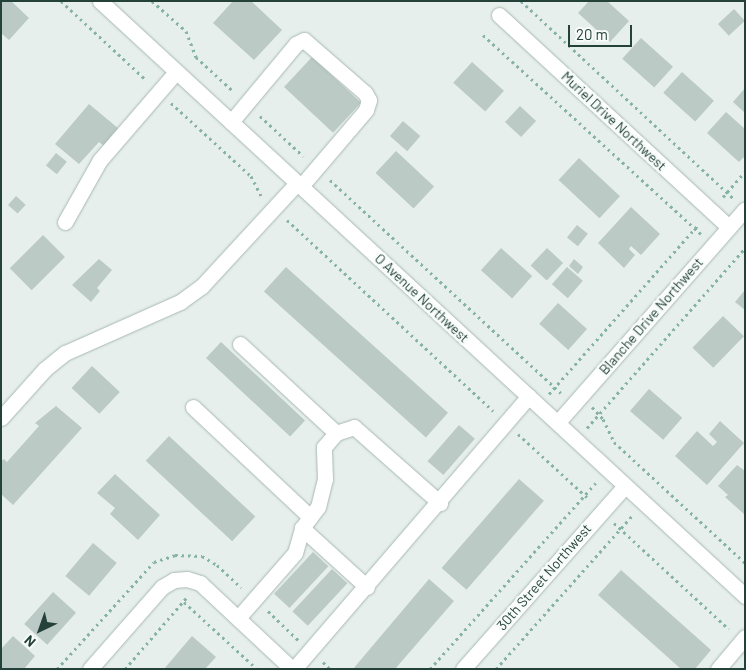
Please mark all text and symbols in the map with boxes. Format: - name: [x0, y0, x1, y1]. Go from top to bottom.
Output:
- scale bar: [571, 15, 635, 47]
- text: 20 m: [576, 25, 608, 43]
- street label: Muriel Drive Northwest: [558, 68, 670, 174]
- street label: O Avenue Northwest: [371, 250, 473, 346]
- street label: Blanche Drive Northwest: [596, 254, 706, 378]
- street label: 30th Street Northwest: [493, 520, 595, 634]
- north arrow: [15, 605, 65, 655]
- text: N: [20, 632, 39, 651]

